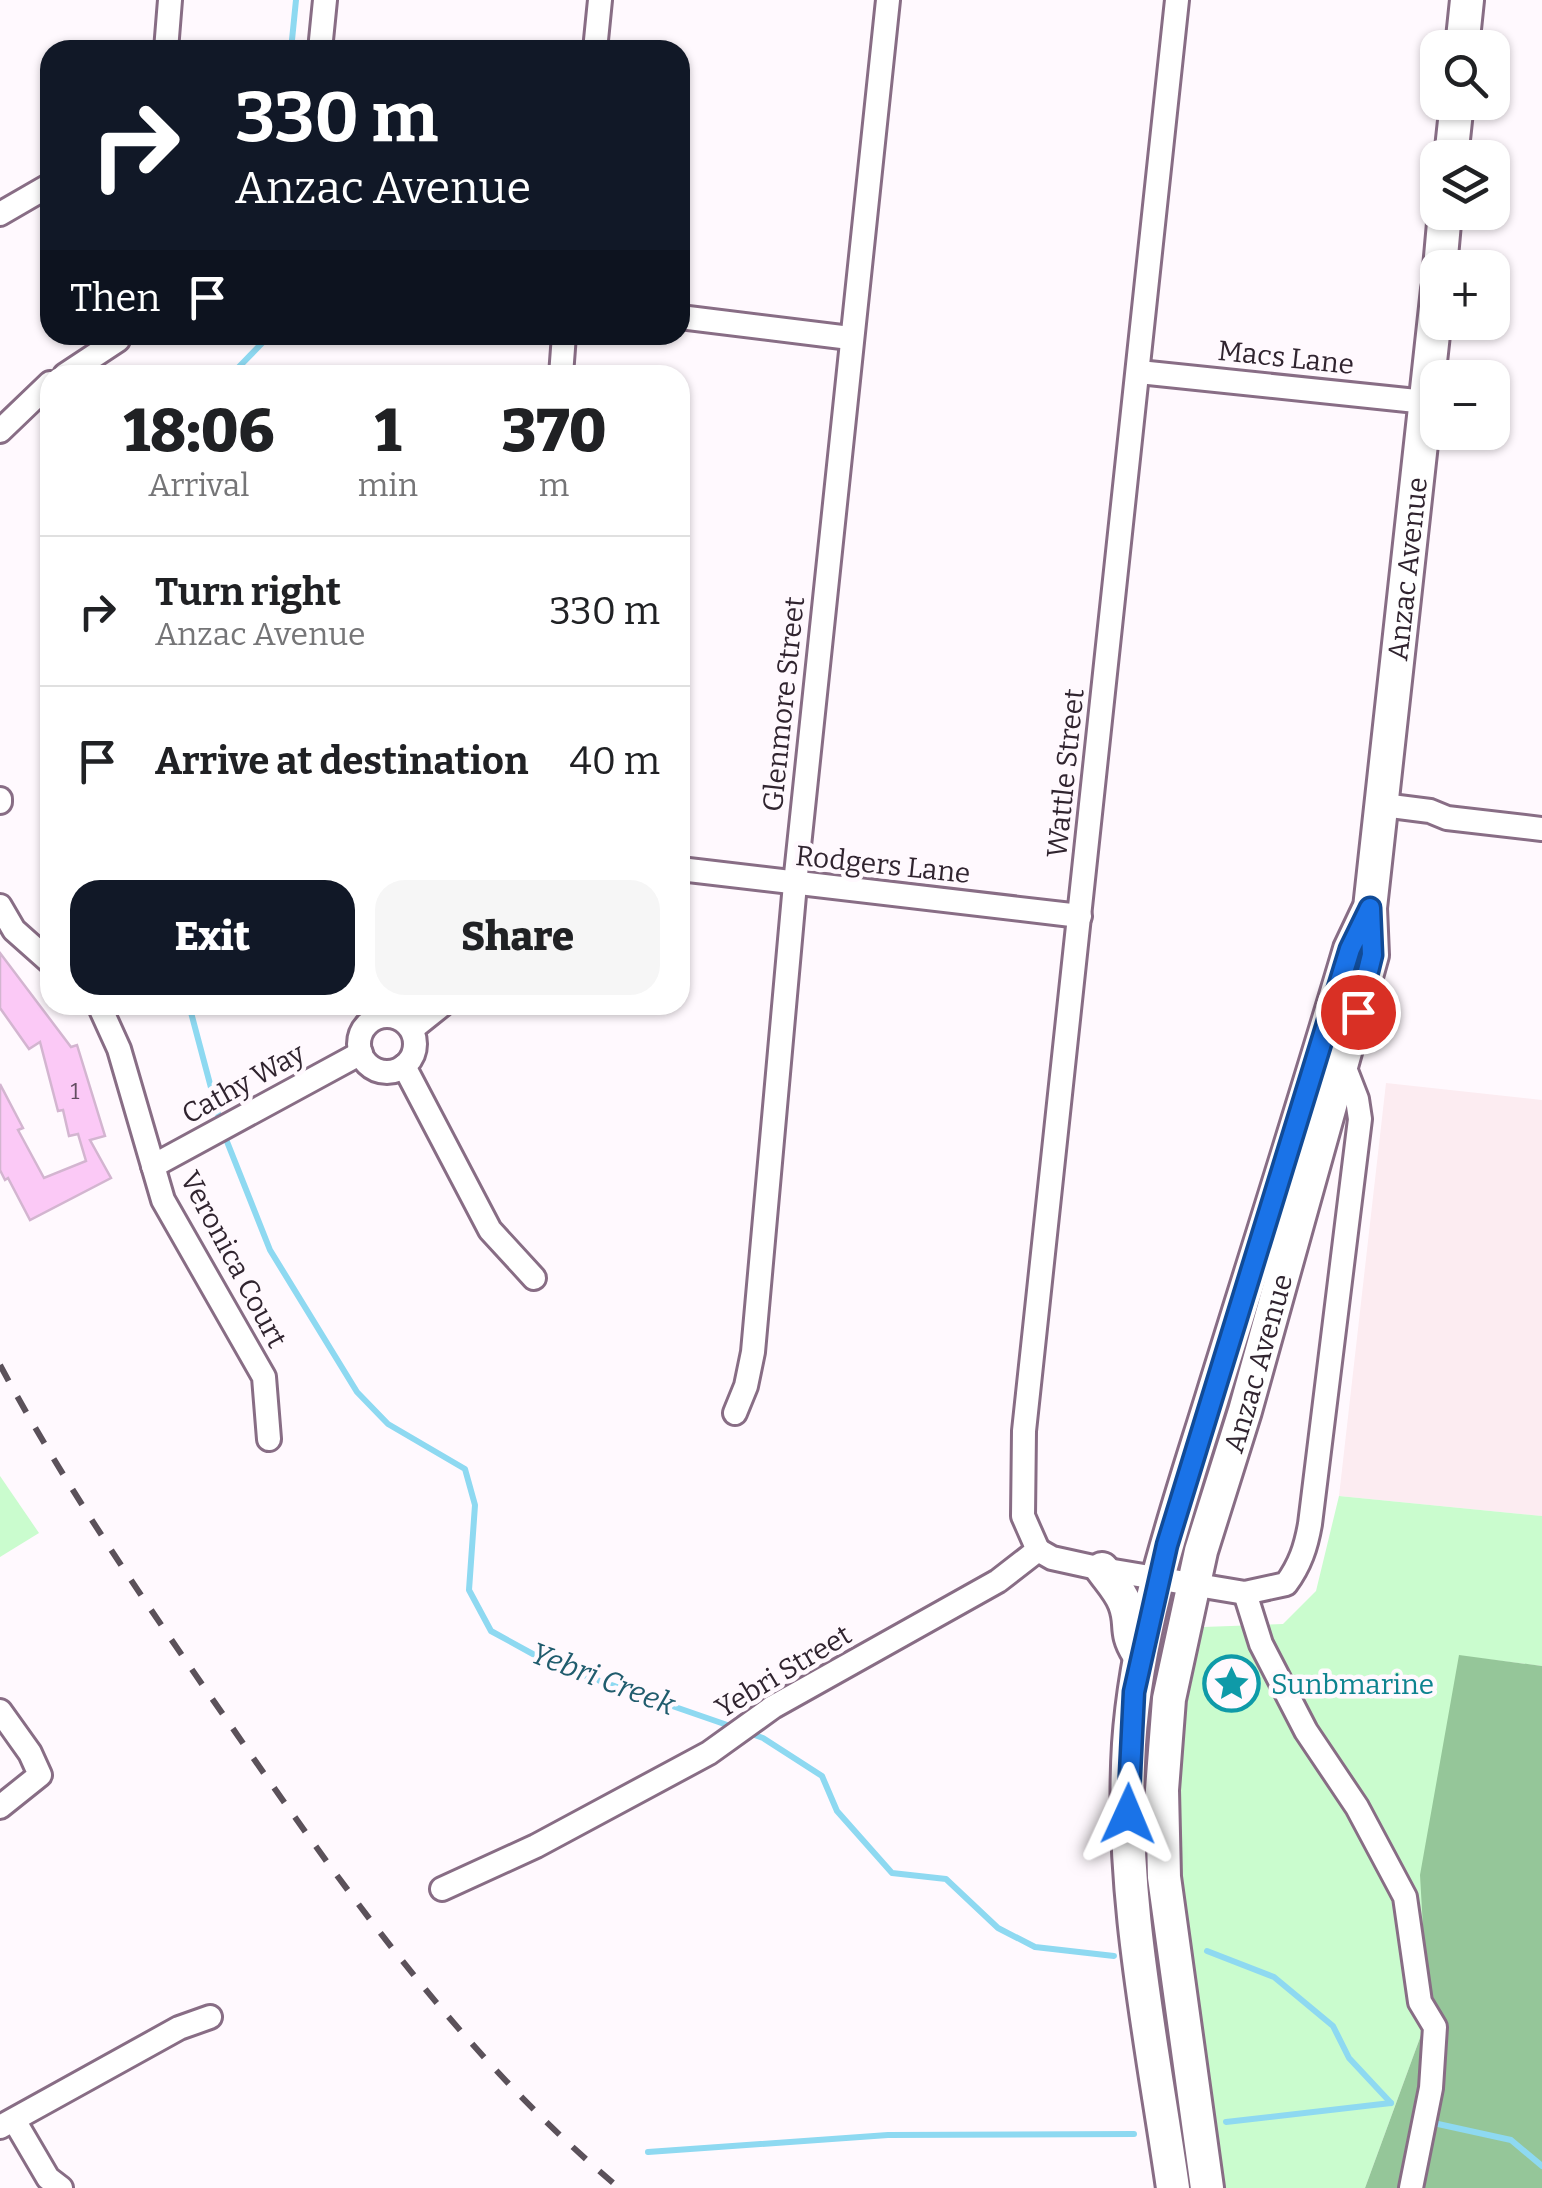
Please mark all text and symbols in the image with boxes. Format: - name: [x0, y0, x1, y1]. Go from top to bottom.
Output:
- map controls: [1420, 30, 1510, 450]
- button: search: [1420, 30, 1510, 120]
- text: 330 m: [235, 76, 438, 160]
- icon: right: [70, 80, 200, 210]
- button: layers: [1420, 140, 1510, 230]
- text: Anzac Avenue: [235, 161, 531, 215]
- button: +: [1420, 250, 1510, 340]
- icon: arrive: [180, 270, 235, 325]
- text: Then: [70, 275, 160, 321]
- street label: Macs Lane: [1216, 334, 1356, 381]
- button: −: [1420, 360, 1510, 450]
- text: 18:06: [123, 395, 274, 467]
- text: 1: [375, 395, 401, 467]
- text: 370: [502, 395, 607, 467]
- text: Arrival: [148, 466, 250, 504]
- text: min: [358, 466, 418, 504]
- text: m: [539, 466, 569, 504]
- street label: Anzac Avenue: [1381, 476, 1434, 662]
- text: Turn right: [155, 569, 341, 615]
- icon: right: [70, 584, 125, 639]
- text: 330 m: [549, 588, 660, 634]
- street label: Glenmore Street: [756, 595, 811, 813]
- text: Anzac Avenue: [155, 615, 366, 653]
- street label: Wattle Street: [1040, 687, 1091, 859]
- icon: arrive: [70, 734, 125, 789]
- text: Arrive at destination: [155, 738, 528, 784]
- text: 40 m: [570, 738, 660, 784]
- street label: Rodgers Lane: [794, 839, 972, 890]
- button: Exit: [70, 880, 355, 995]
- button: Share: [375, 880, 660, 995]
- pin: [1316, 970, 1401, 1055]
- icon: arrive: [1331, 985, 1386, 1040]
- street label: Cathy Way: [176, 1036, 311, 1131]
- house number: 1: [71, 1078, 80, 1105]
- street label: Veronica Court: [173, 1166, 294, 1353]
- street label: Anzac Avenue: [1217, 1270, 1299, 1457]
- street label: Yebri Street: [709, 1618, 857, 1725]
- water label: Yebri Creek: [526, 1635, 681, 1723]
- place icon: Sunbmarine: [1202, 1654, 1262, 1714]
- place label: Sunbmarine: [1271, 1668, 1434, 1701]
- position arrow: [1076, 1762, 1180, 1866]

